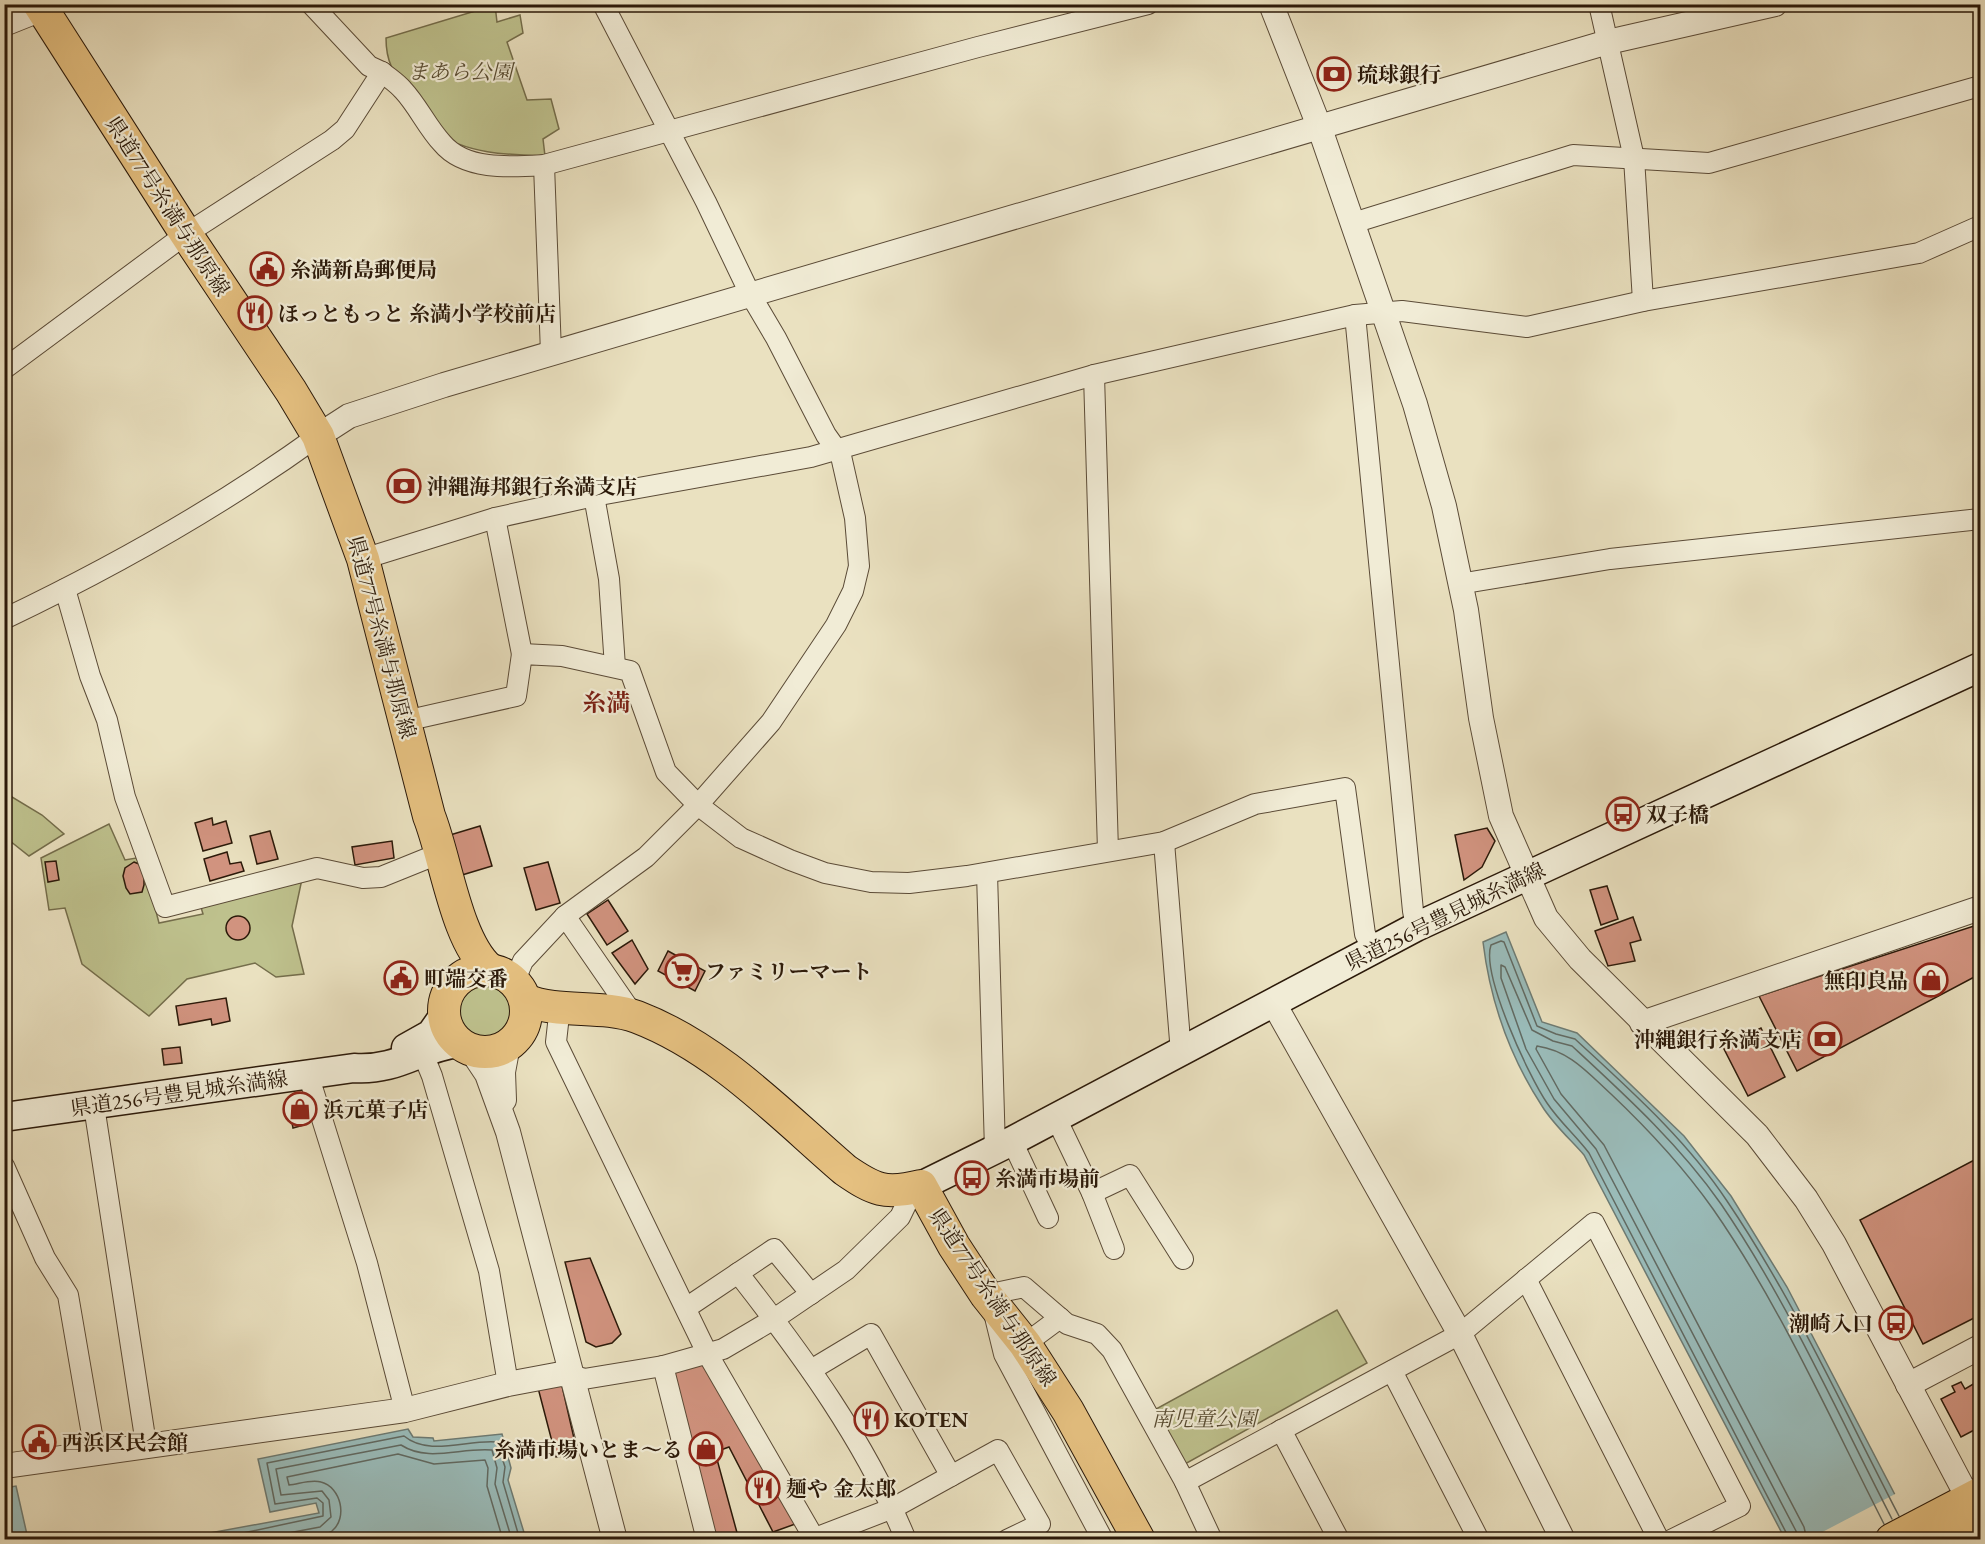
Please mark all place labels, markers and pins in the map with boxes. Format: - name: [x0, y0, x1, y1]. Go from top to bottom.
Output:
- bank icon: 琉球銀行: [1316, 56, 1352, 92]
- place label: 琉球銀行: [1357, 61, 1441, 88]
- public building icon: 糸満新島郵便局: [249, 251, 285, 287]
- place label: 糸満新島郵便局: [290, 256, 437, 283]
- restaurant icon: ほっともっと 糸満小学校前店: [237, 295, 273, 331]
- place label: ほっともっと 糸満小学校前店: [278, 300, 556, 327]
- bank icon: 沖縄海邦銀行糸満支店: [386, 468, 422, 504]
- place label: 沖縄海邦銀行糸満支店: [427, 473, 637, 500]
- bus stop icon: 双子橋: [1605, 796, 1641, 832]
- place label: 双子橋: [1646, 801, 1709, 828]
- supermarket icon: ファミリーマート: [664, 953, 700, 989]
- place label: ファミリーマート: [705, 958, 873, 985]
- public building icon: 町端交番: [383, 960, 419, 996]
- shop icon: 無印良品: [1913, 962, 1949, 998]
- place label: 町端交番: [424, 965, 508, 992]
- place label: 無印良品: [1824, 967, 1908, 994]
- bank icon: 沖縄銀行糸満支店: [1807, 1021, 1843, 1057]
- place label: 沖縄銀行糸満支店: [1634, 1026, 1802, 1053]
- shop icon: 浜元菓子店: [282, 1091, 318, 1127]
- place label: 浜元菓子店: [323, 1096, 428, 1123]
- bus stop icon: 糸満市場前: [954, 1160, 990, 1196]
- place label: 糸満市場前: [995, 1165, 1100, 1192]
- bus stop icon: 潮崎入口: [1878, 1305, 1914, 1341]
- place label: 潮崎入口: [1789, 1310, 1873, 1337]
- restaurant icon: KOTEN: [853, 1401, 889, 1437]
- place label: KOTEN: [894, 1406, 968, 1433]
- public building icon: 西浜区民会館: [21, 1424, 57, 1460]
- place label: 西浜区民会館: [62, 1429, 188, 1456]
- shop icon: 糸満市場いとま～る: [688, 1431, 724, 1467]
- place label: 糸満市場いとま～る: [494, 1436, 683, 1463]
- restaurant icon: 麺や 金太郎: [745, 1470, 781, 1506]
- place label: 麺や 金太郎: [786, 1475, 896, 1502]

